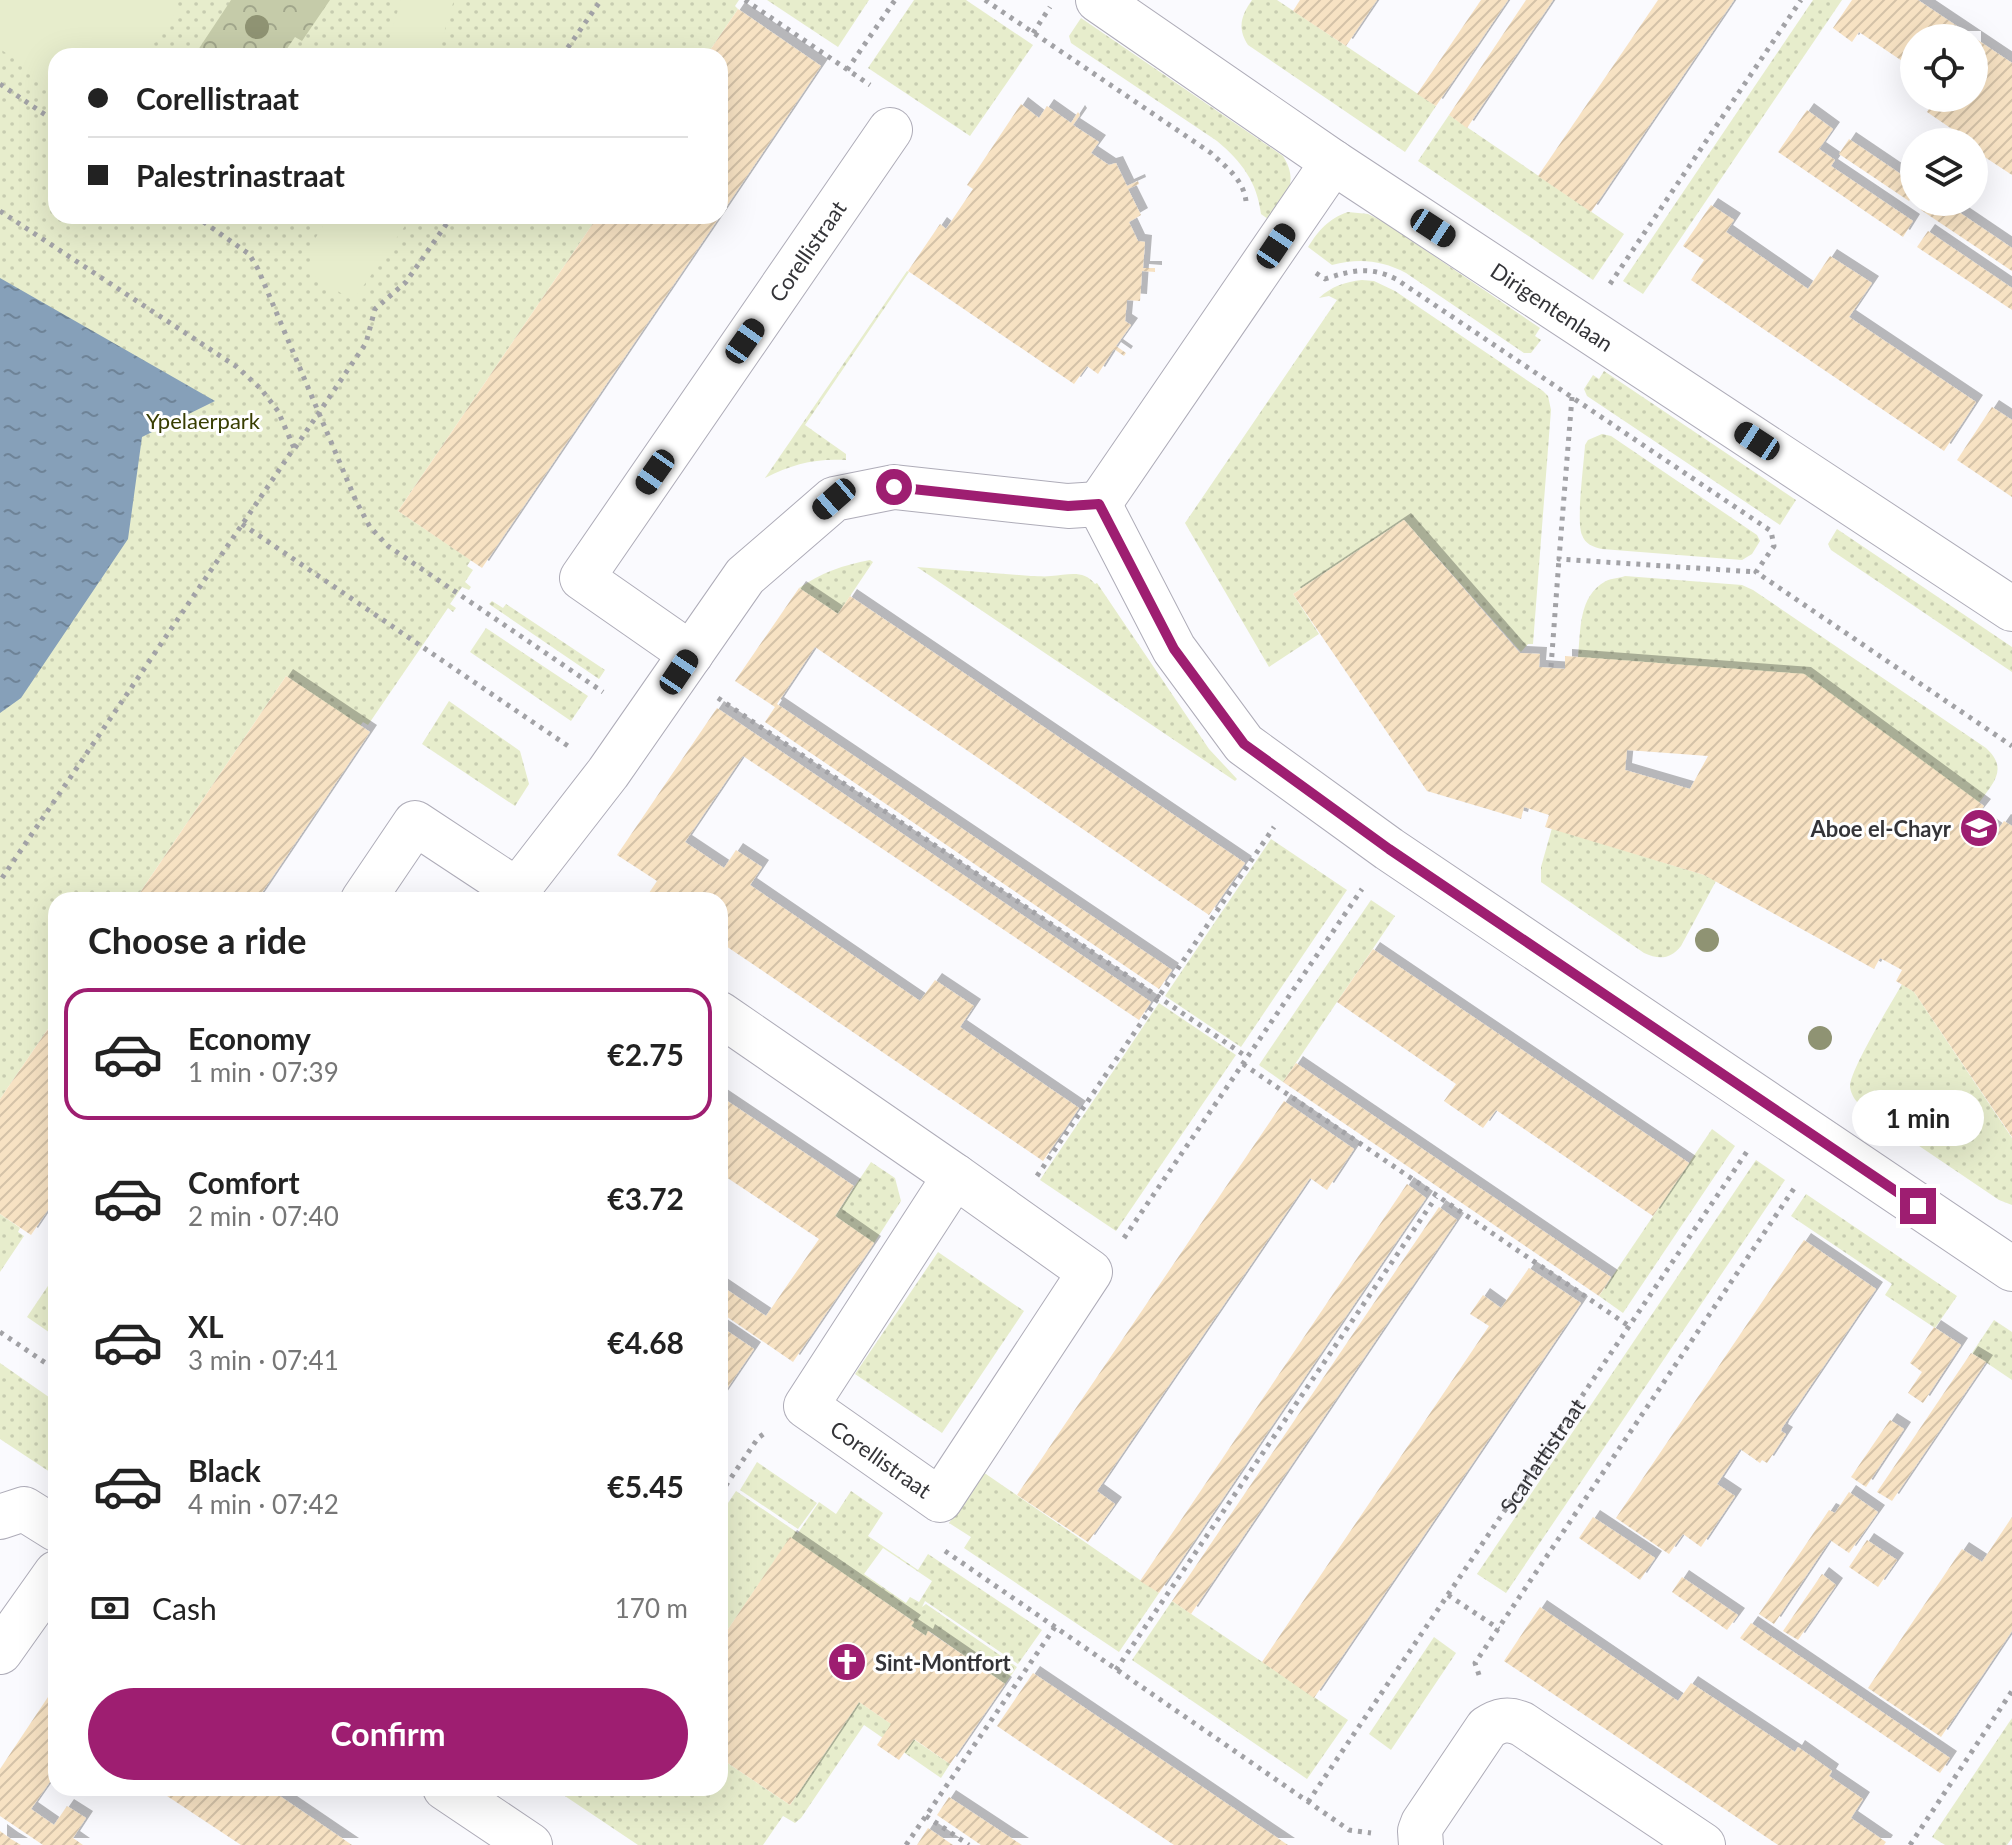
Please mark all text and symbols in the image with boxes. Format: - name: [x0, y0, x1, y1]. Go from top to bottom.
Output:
- map controls: [1900, 24, 1988, 216]
- button: locate: [1900, 24, 1988, 112]
- text: Corellistraat: [136, 80, 299, 116]
- button: layers: [1900, 128, 1988, 216]
- text: Palestrinastraat: [136, 157, 345, 193]
- street label: Corellistraat: [763, 195, 851, 307]
- car: [1406, 205, 1460, 251]
- car: [1253, 219, 1299, 273]
- street label: Dirigentenlaan: [1486, 256, 1619, 356]
- car: [721, 314, 769, 368]
- park label: Ypelaerpark: [146, 407, 261, 434]
- car: [1730, 418, 1784, 464]
- car: [631, 445, 679, 499]
- route start: [876, 469, 912, 505]
- car: [808, 474, 860, 524]
- car: [656, 645, 702, 699]
- school or university icon: Aboe el-Chayr: [1958, 807, 2000, 849]
- place label: Aboe el-Chayr: [1809, 815, 1952, 842]
- text: Choose a ride: [88, 918, 307, 962]
- icon: car: [92, 1018, 164, 1090]
- text: Economy: [188, 1020, 311, 1056]
- text: €2.75: [607, 1036, 684, 1072]
- text: 1 min · 07:39: [188, 1056, 339, 1088]
- callout: 1 min: [1852, 1090, 1984, 1146]
- text: 1 min: [1886, 1102, 1950, 1134]
- icon: car: [92, 1162, 164, 1234]
- text: Comfort: [188, 1164, 300, 1200]
- text: €3.72: [607, 1180, 684, 1216]
- route end: [1900, 1188, 1936, 1224]
- text: 2 min · 07:40: [188, 1200, 339, 1232]
- icon: car: [92, 1306, 164, 1378]
- text: XL: [188, 1308, 224, 1344]
- text: €4.68: [607, 1324, 684, 1360]
- text: 3 min · 07:41: [188, 1344, 339, 1376]
- street label: Scarlattistraat: [1494, 1393, 1590, 1518]
- street label: Corellistraat: [825, 1414, 937, 1504]
- icon: car: [92, 1450, 164, 1522]
- text: Black: [188, 1452, 261, 1488]
- text: €5.45: [607, 1468, 684, 1504]
- text: 4 min · 07:42: [188, 1488, 339, 1520]
- icon: cash: [88, 1586, 132, 1630]
- text: Cash: [152, 1590, 217, 1626]
- text: 170 m: [615, 1592, 688, 1624]
- church icon: Sint-Montfort: [826, 1641, 868, 1683]
- place label: Sint-Montfort: [875, 1649, 1012, 1676]
- button: Confirm: [88, 1688, 688, 1780]

